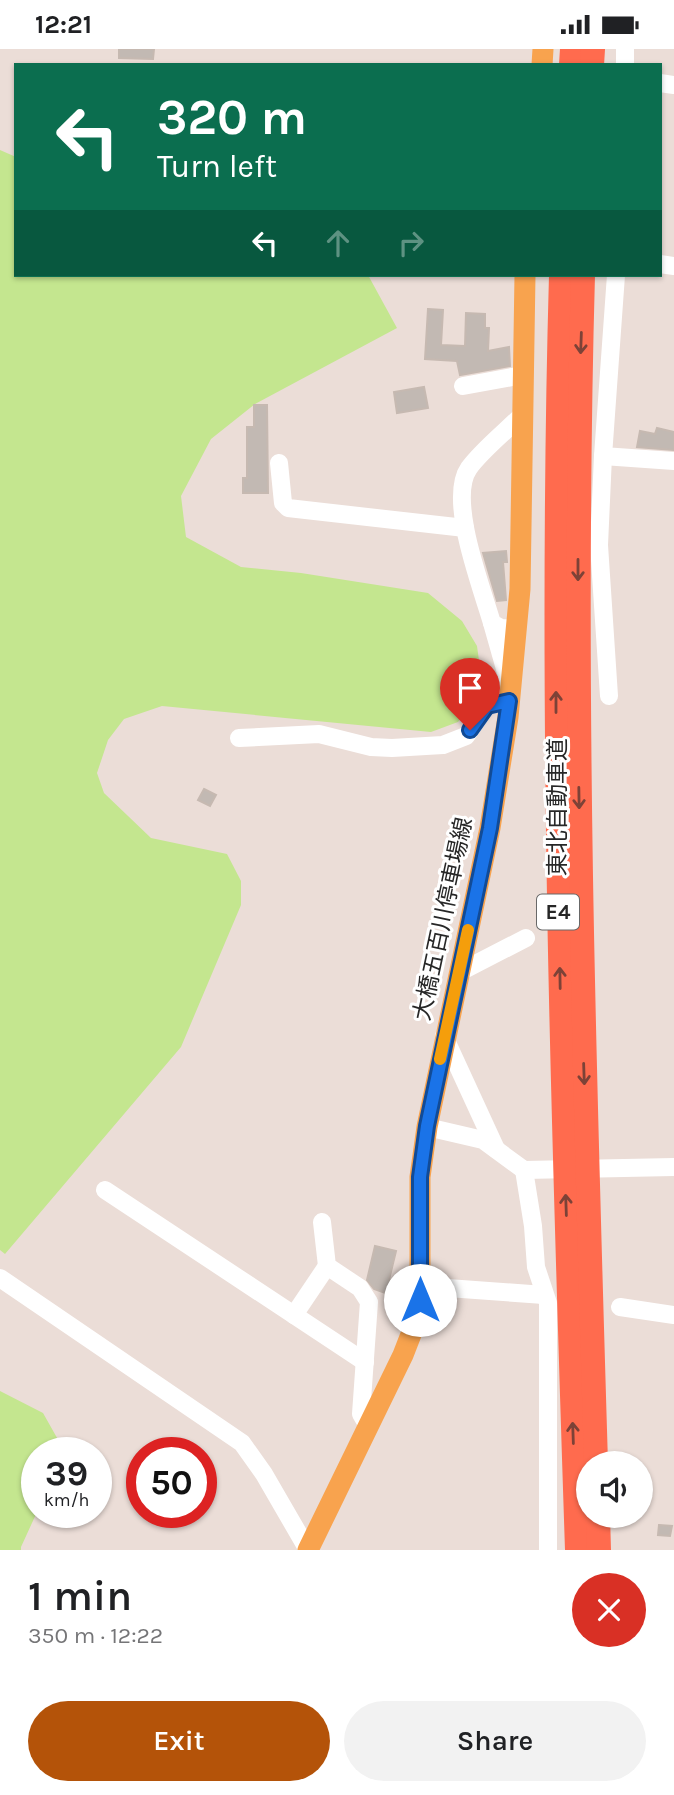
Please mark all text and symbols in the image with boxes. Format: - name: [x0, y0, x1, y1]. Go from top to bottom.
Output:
- text: 12:21: [35, 9, 92, 40]
- text: 320 m: [157, 89, 307, 146]
- icon: left: [42, 91, 133, 182]
- text: Turn left: [157, 148, 277, 185]
- icon: left: [246, 224, 284, 262]
- icon: ahead: [319, 224, 357, 262]
- icon: right: [392, 224, 430, 262]
- one-way arrow: [575, 331, 588, 354]
- one-way arrow: [571, 559, 585, 582]
- pin: [440, 658, 500, 730]
- icon: arrive: [451, 669, 489, 707]
- one-way arrow: [549, 690, 563, 713]
- street label: 東北自動車道: [544, 738, 571, 876]
- one-way arrow: [572, 786, 586, 809]
- street label: 大橋五百川停車場線: [408, 815, 478, 1023]
- road number: E4: [537, 895, 579, 929]
- one-way arrow: [553, 967, 567, 990]
- one-way arrow: [578, 1063, 591, 1086]
- one-way arrow: [559, 1194, 572, 1217]
- position arrow: [383, 1263, 457, 1337]
- one-way arrow: [567, 1422, 580, 1445]
- speed limit sign: 50: [126, 1437, 217, 1528]
- map controls: [576, 1451, 653, 1528]
- button: sound: [576, 1451, 653, 1528]
- text: 39: [45, 1453, 88, 1494]
- text: km/h: [44, 1489, 89, 1511]
- text: 1 min: [28, 1571, 132, 1621]
- button: close: [572, 1573, 646, 1647]
- text: 350 m · 12:22: [28, 1622, 163, 1649]
- button: Exit: [28, 1701, 330, 1781]
- button: Share: [344, 1701, 646, 1781]

